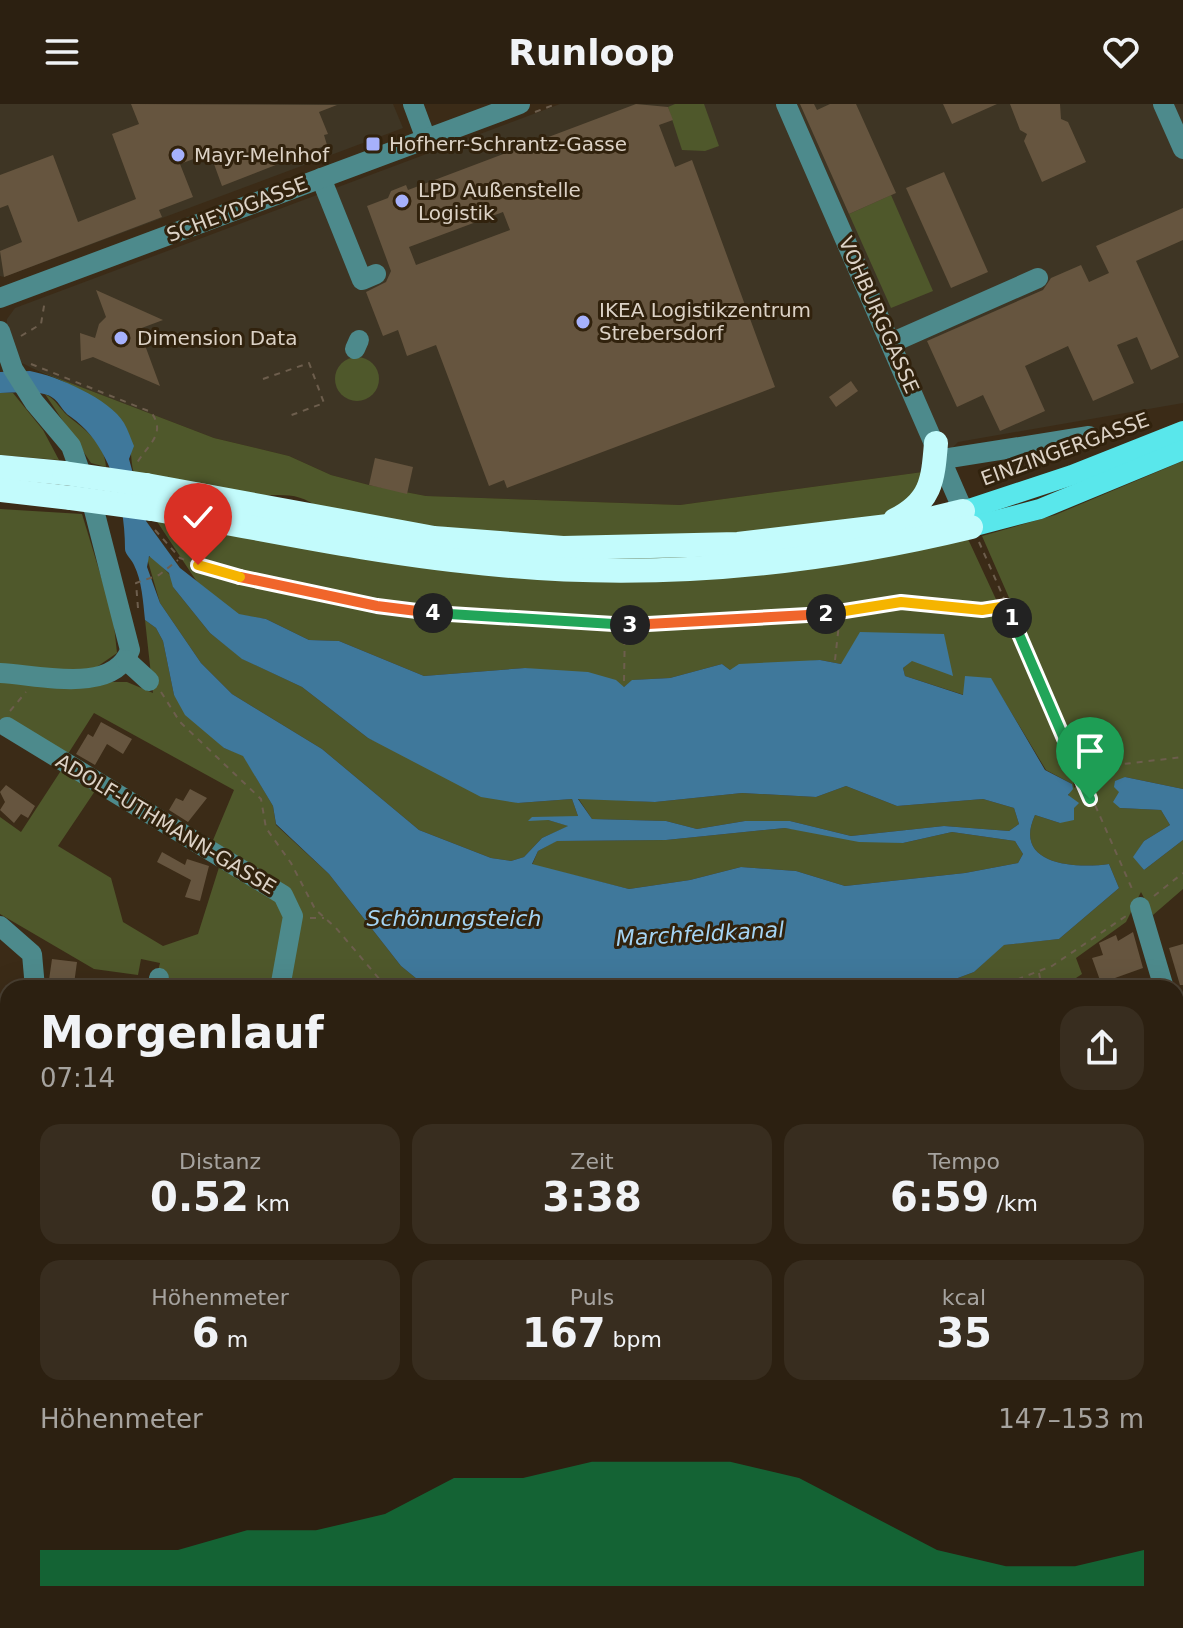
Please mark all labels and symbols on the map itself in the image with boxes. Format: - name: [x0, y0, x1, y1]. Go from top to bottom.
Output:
- place label: Hofherr-Schrantz-Gasse: [389, 132, 627, 156]
- marker: Hofherr-Schrantz-Gasse: [364, 135, 382, 153]
- place label: Mayr-Melnhof: [194, 143, 330, 167]
- marker: Mayr-Melnhof: [169, 146, 187, 164]
- street label: SCHEYDGASSE: [163, 171, 311, 247]
- place label: LPD Außenstelle Logistik: [418, 178, 581, 225]
- marker: LPD Außenstelle Logistik: [393, 192, 411, 210]
- street label: VOHBURGGASSE: [834, 233, 924, 397]
- place label: IKEA Logistikzentrum Strebersdorf: [599, 298, 811, 345]
- marker: IKEA Logistikzentrum Strebersdorf: [574, 313, 592, 331]
- place label: Dimension Data: [137, 326, 297, 350]
- marker: Dimension Data: [112, 329, 130, 347]
- street label: EINZINGERGASSE: [978, 407, 1152, 491]
- pin: [164, 483, 232, 565]
- pin: 4: [413, 593, 453, 633]
- pin: 2: [806, 594, 846, 634]
- pin: 1: [992, 598, 1032, 638]
- pin: 3: [610, 605, 650, 645]
- pin: [1056, 717, 1124, 799]
- street label: ADOLF-UTHMANN-GASSE: [52, 749, 280, 899]
- water label: Schönungsteich: [366, 906, 542, 931]
- water label: Marchfeldkanal: [615, 917, 785, 951]

